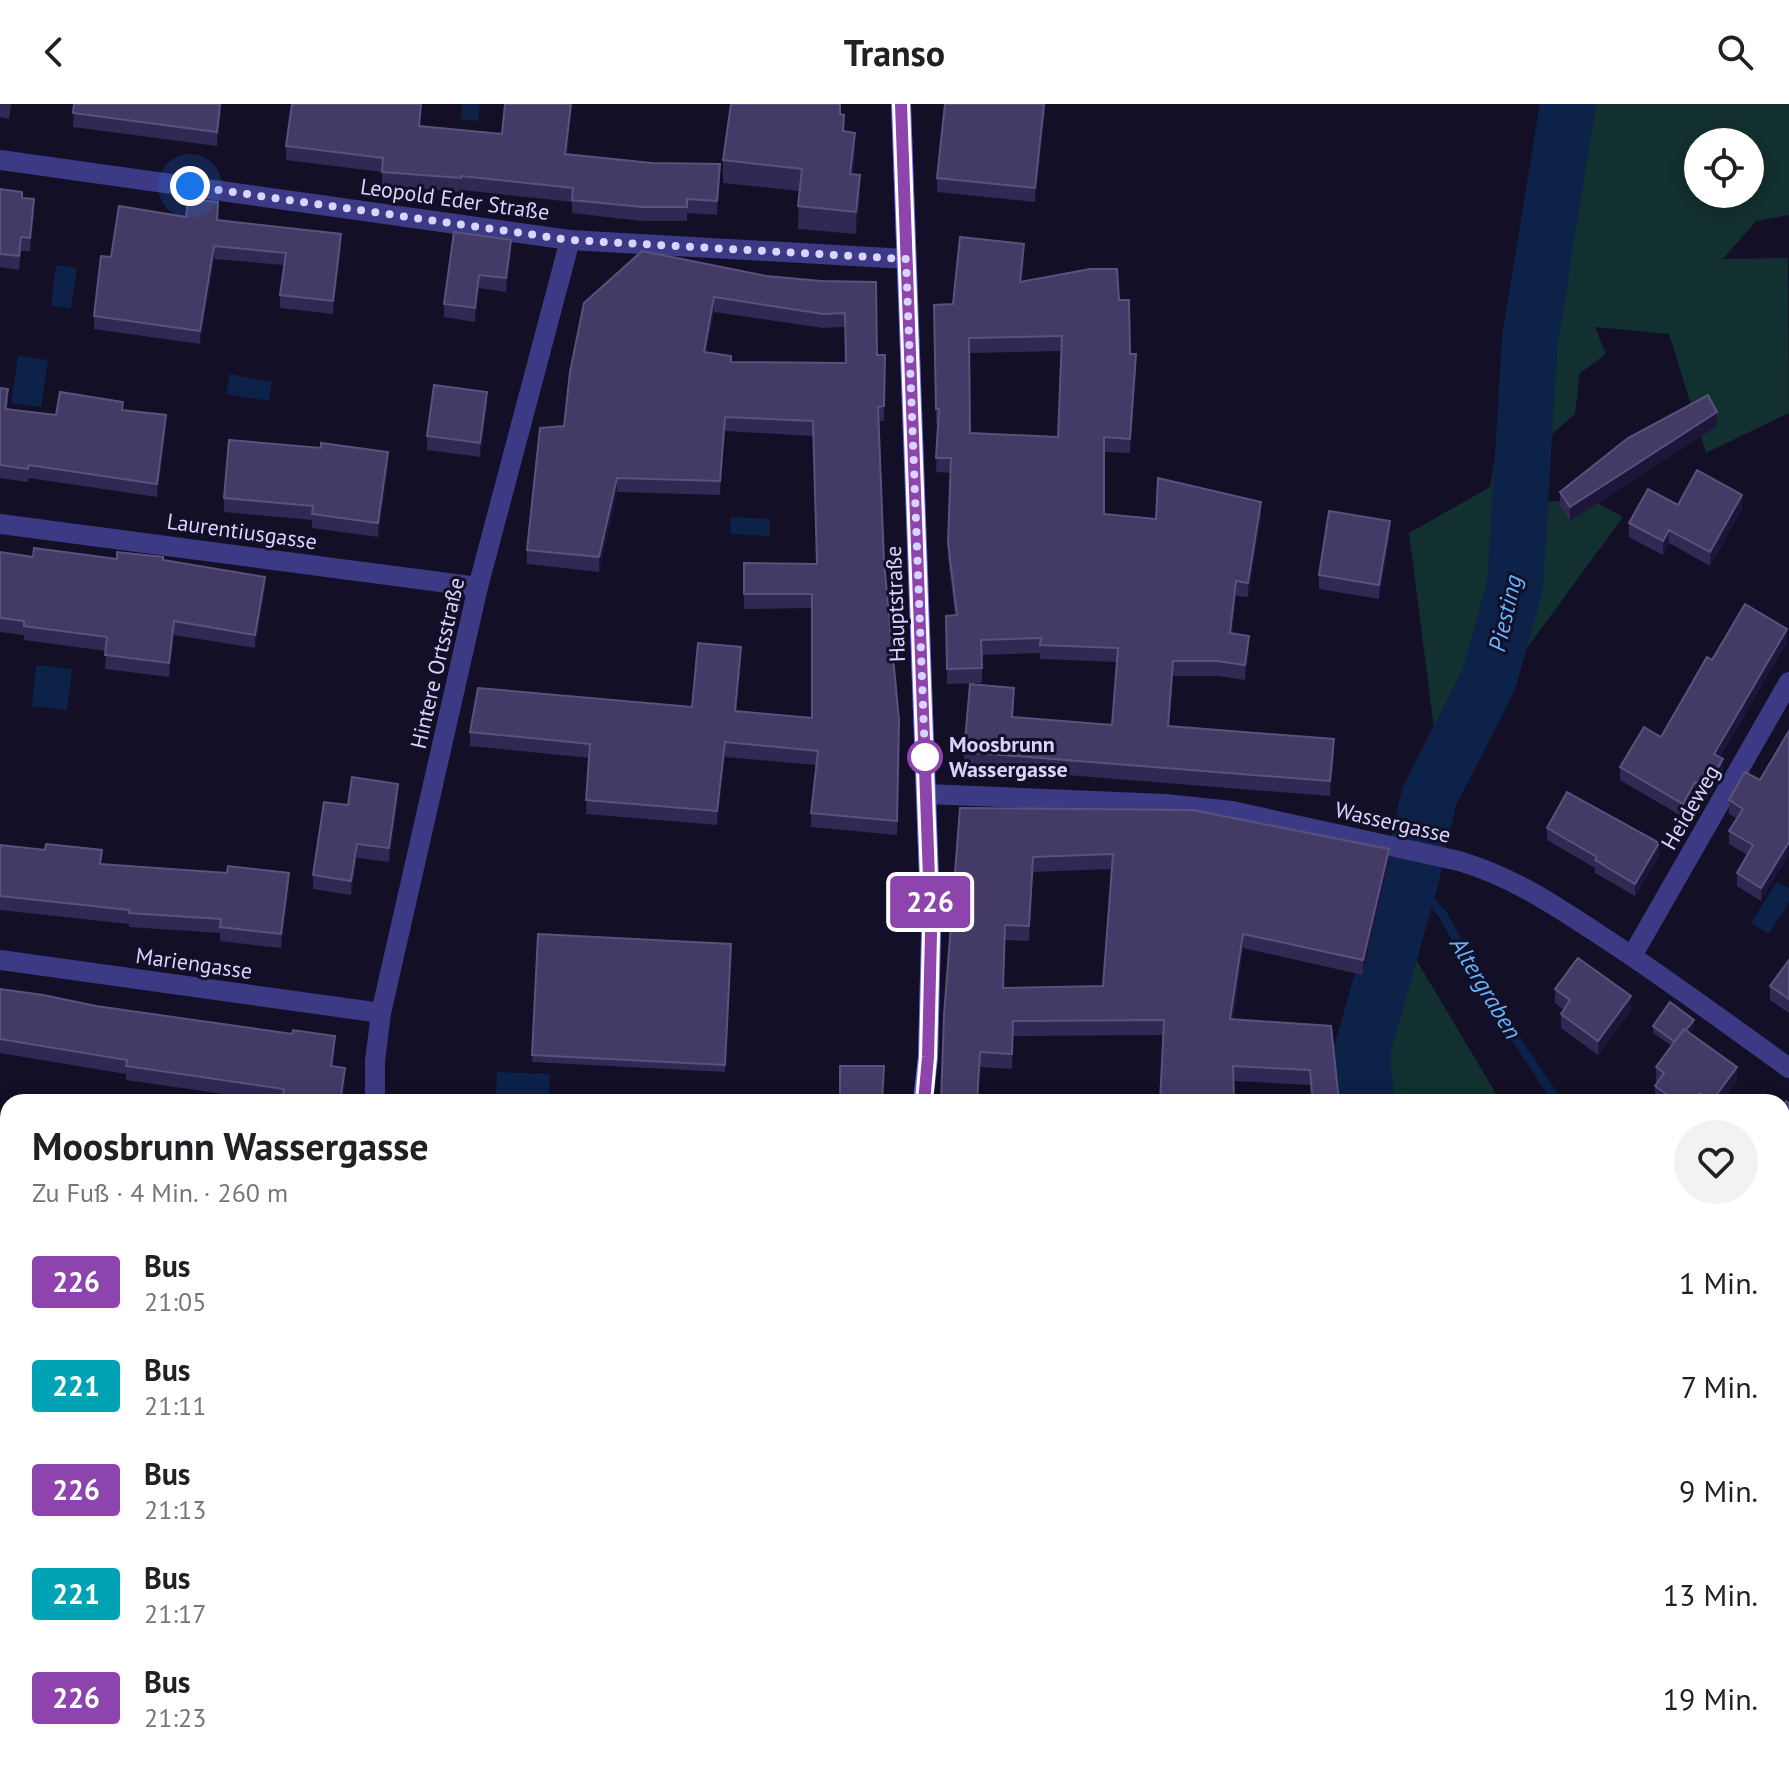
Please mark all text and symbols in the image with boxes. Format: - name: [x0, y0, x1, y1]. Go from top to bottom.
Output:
- text: Transo: [844, 29, 945, 76]
- icon: back: [32, 30, 76, 74]
- icon: search: [1713, 30, 1757, 74]
- map controls: [1684, 128, 1764, 208]
- button: locate: [1684, 128, 1764, 208]
- your location: [170, 166, 210, 206]
- street label: Leopold Eder Straße: [359, 172, 551, 226]
- street label: Laurentiusgasse: [165, 507, 319, 555]
- street label: Hauptstraße: [879, 545, 911, 663]
- water label: Piesting: [1481, 571, 1529, 655]
- street label: Hintere Ortsstraße: [404, 575, 470, 751]
- place label: Moosbrunn Wassergasse: [949, 730, 1068, 783]
- marker: Moosbrunn Wassergasse: [908, 740, 942, 774]
- street label: Heideweg: [1655, 760, 1725, 854]
- street label: Wassergasse: [1332, 795, 1454, 849]
- line badge: 226: [884, 876, 976, 928]
- text: 226: [906, 883, 954, 920]
- water label: Altergraben: [1443, 930, 1529, 1045]
- street label: Mariengasse: [134, 941, 254, 985]
- button: heart: [1674, 1120, 1758, 1204]
- text: Moosbrunn Wassergasse: [32, 1121, 429, 1170]
- text: Zu Fuß · 4 Min. · 260 m: [32, 1176, 288, 1209]
- text: Bus: [144, 1246, 191, 1285]
- text: 226: [52, 1263, 100, 1300]
- text: 1 Min.: [1679, 1263, 1758, 1302]
- text: 21:05: [144, 1285, 206, 1318]
- text: Bus: [144, 1350, 191, 1389]
- text: 221: [52, 1367, 100, 1404]
- text: 7 Min.: [1681, 1367, 1758, 1406]
- text: 21:11: [144, 1389, 206, 1422]
- text: Bus: [144, 1454, 191, 1493]
- text: 226: [52, 1471, 100, 1508]
- text: 9 Min.: [1679, 1471, 1758, 1510]
- text: 21:13: [144, 1493, 206, 1526]
- text: Bus: [144, 1558, 191, 1597]
- text: 221: [52, 1575, 100, 1612]
- text: 13 Min.: [1663, 1575, 1758, 1614]
- text: 21:17: [144, 1597, 206, 1630]
- text: Bus: [144, 1662, 191, 1701]
- text: 226: [52, 1679, 100, 1716]
- text: 19 Min.: [1663, 1679, 1758, 1718]
- text: 21:23: [144, 1701, 206, 1734]

